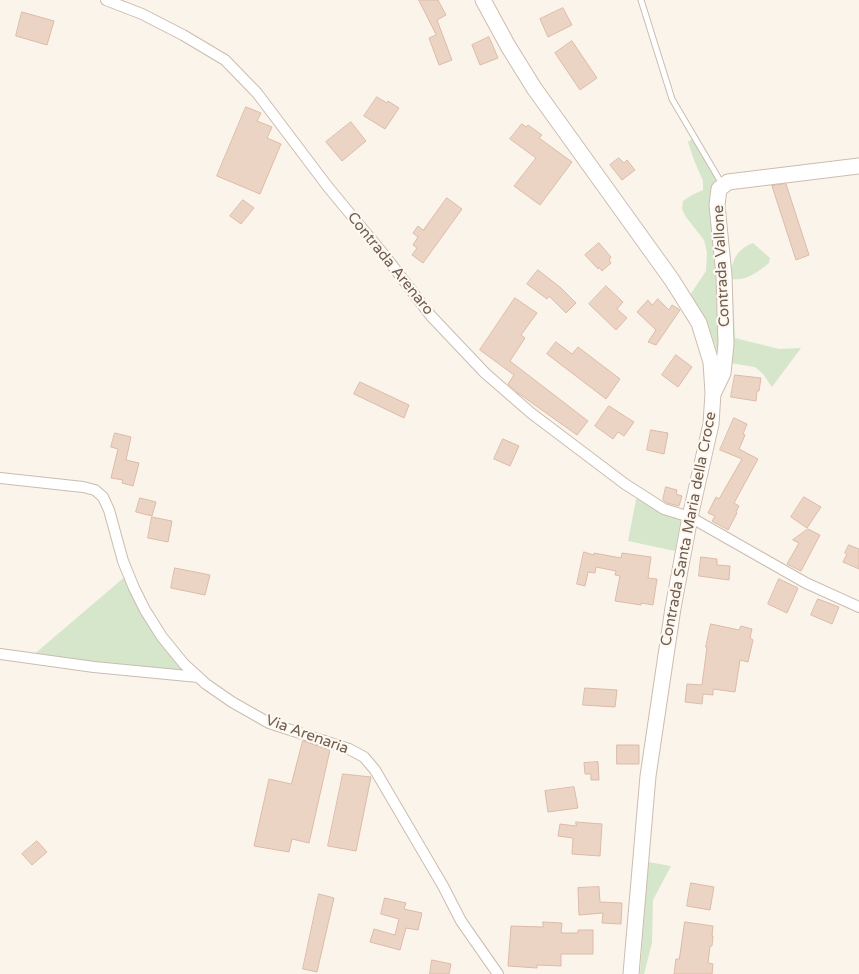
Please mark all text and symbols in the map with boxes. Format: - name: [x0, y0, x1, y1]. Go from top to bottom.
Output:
- street label: Contrada Vallone: [710, 205, 734, 327]
- street label: Contrada Arenaro: [343, 209, 437, 319]
- street label: Contrada Santa Maria della Croce: [657, 410, 721, 648]
- street label: Via Arenaria: [263, 712, 351, 758]

